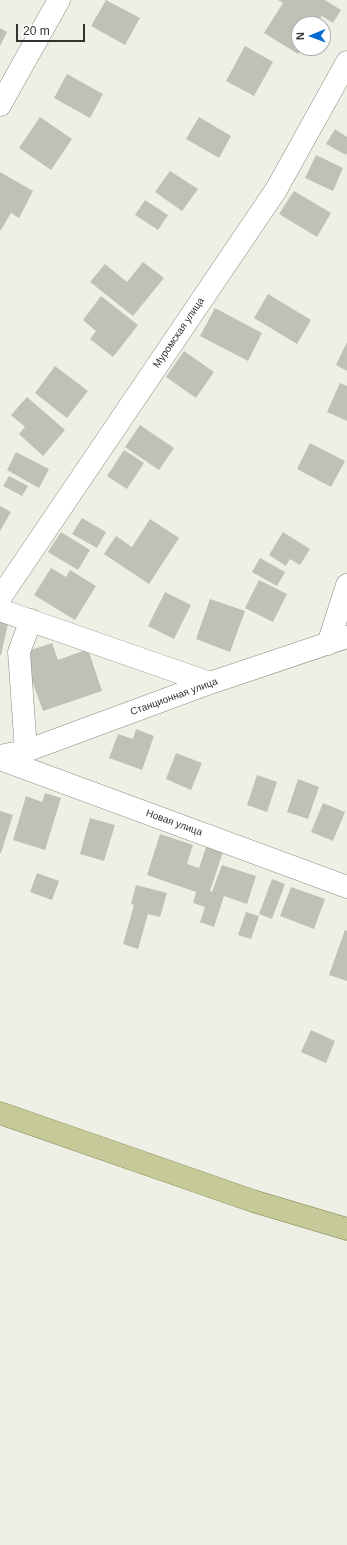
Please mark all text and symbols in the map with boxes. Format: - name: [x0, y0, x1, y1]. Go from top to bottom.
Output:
- scale bar: [18, 16, 87, 42]
- north arrow: [291, 16, 331, 56]
- text: 20 m: [23, 24, 50, 38]
- text: N: [294, 32, 306, 40]
- street label: Муромская улица: [151, 296, 207, 370]
- street label: Станционная улица: [129, 676, 219, 718]
- street label: Новая улица: [144, 807, 204, 839]

